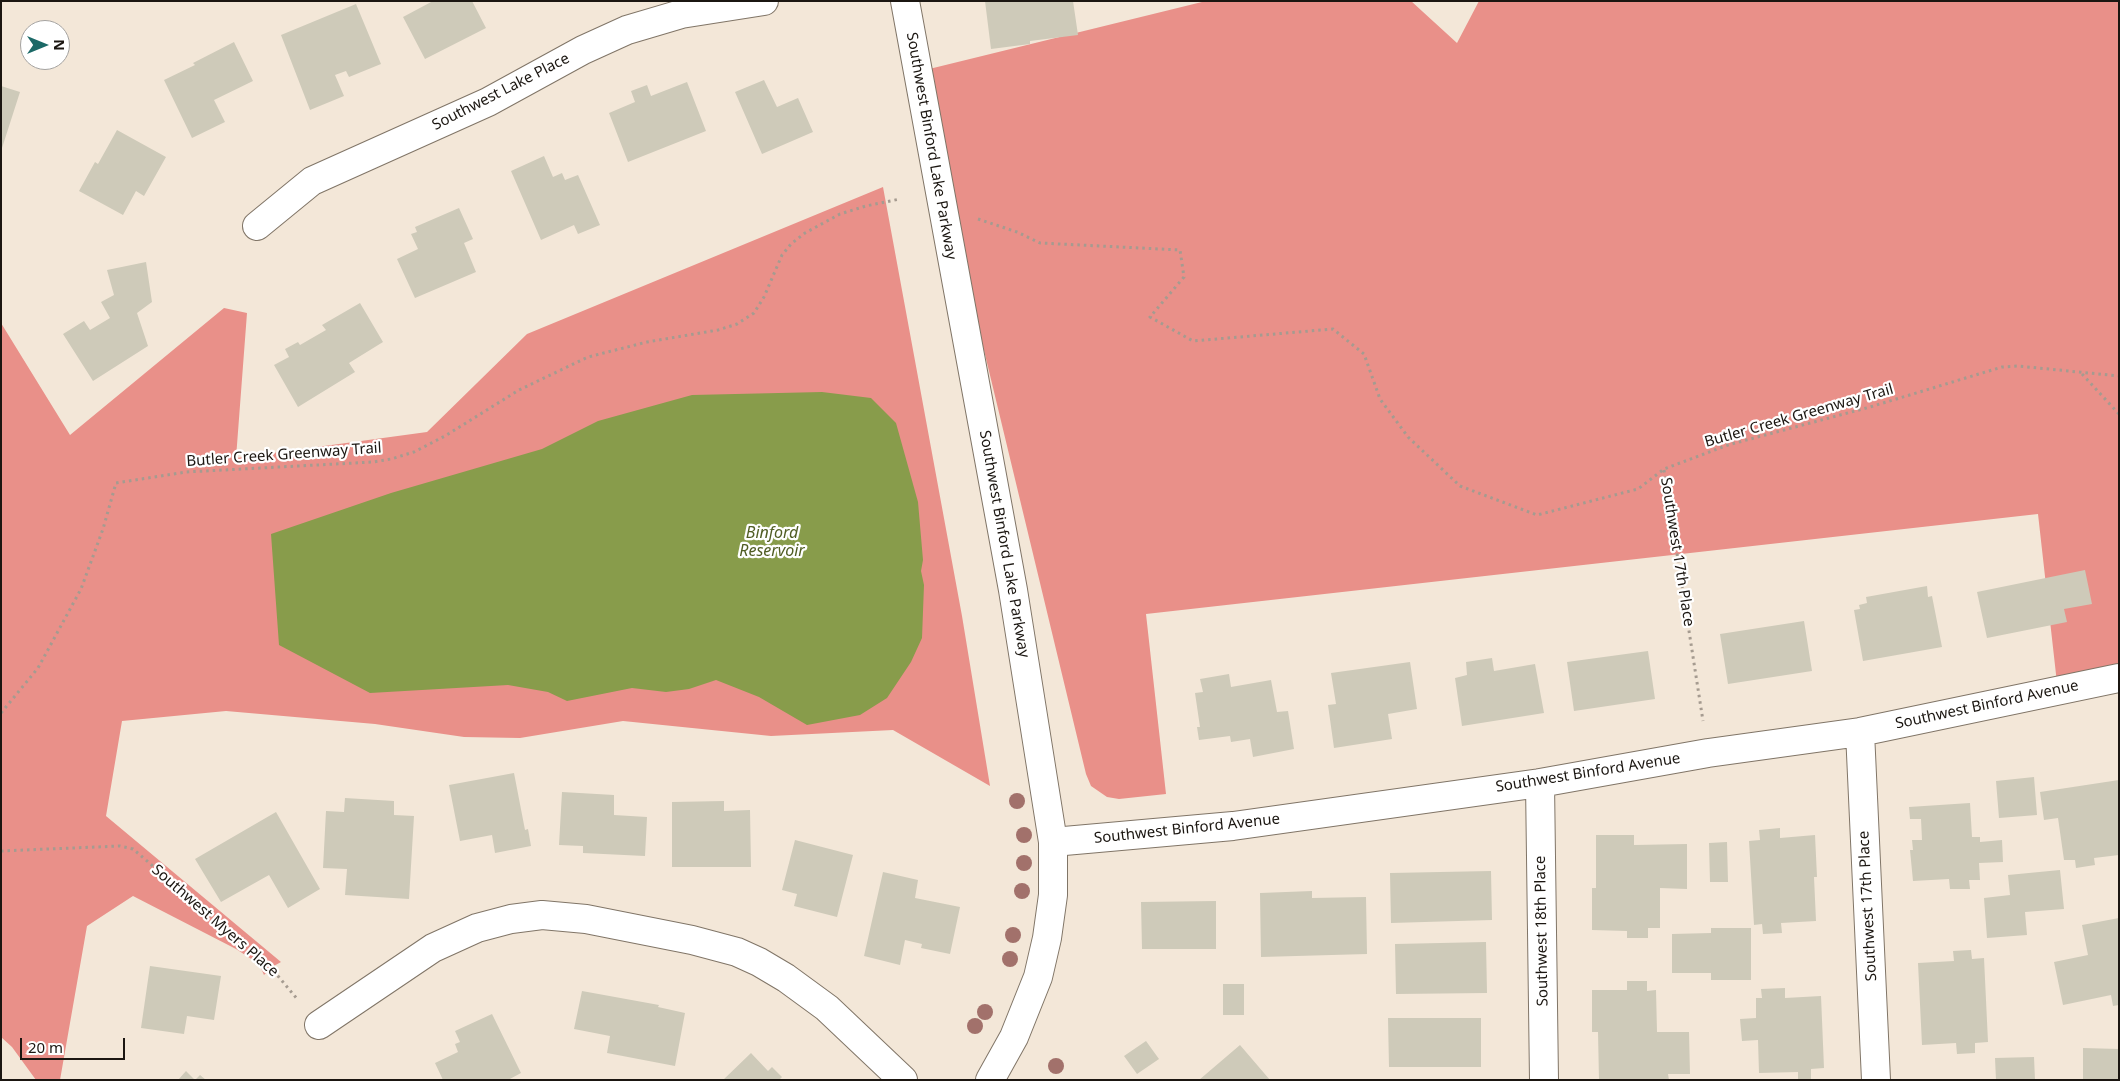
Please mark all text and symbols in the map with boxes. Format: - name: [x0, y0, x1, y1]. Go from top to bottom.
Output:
- north arrow: [20, 20, 70, 70]
- street label: Southwest Binford Lake Parkway: [902, 31, 960, 261]
- text: N: [50, 39, 69, 51]
- street label: Southwest Lake Place: [429, 50, 573, 134]
- street label: Butler Creek Greenway Trail: [1703, 380, 1895, 452]
- street label: Southwest Binford Lake Parkway: [975, 429, 1033, 659]
- street label: Butler Creek Greenway Trail: [186, 439, 382, 471]
- street label: Southwest 17th Place: [1656, 476, 1698, 628]
- water label: Binford Reservoir: [739, 523, 805, 561]
- street label: Southwest Binford Avenue: [1894, 677, 2080, 733]
- street label: Southwest Binford Avenue: [1494, 749, 1682, 797]
- street label: Southwest Binford Avenue: [1093, 810, 1281, 848]
- street label: Southwest 17th Place: [1855, 830, 1881, 982]
- street label: Southwest 18th Place: [1532, 855, 1552, 1007]
- street label: Southwest Myers Place: [148, 861, 282, 981]
- scale bar: [22, 1028, 128, 1060]
- text: 20 m: [28, 1037, 63, 1057]

